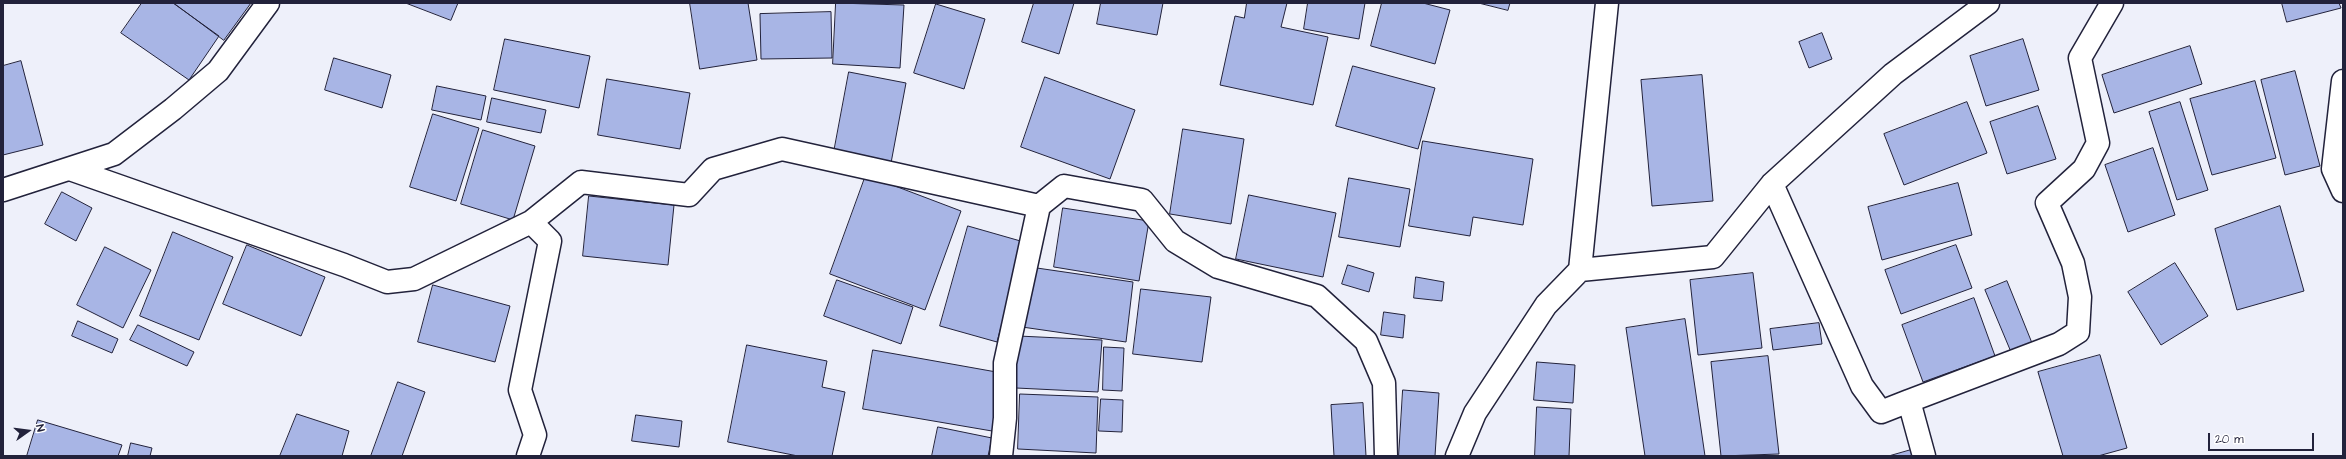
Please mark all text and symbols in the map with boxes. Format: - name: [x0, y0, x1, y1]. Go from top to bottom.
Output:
- north arrow: [8, 411, 48, 451]
- text: N: [32, 423, 48, 433]
- scale bar: [2210, 425, 2316, 451]
- text: 20 m: [2215, 431, 2244, 448]

